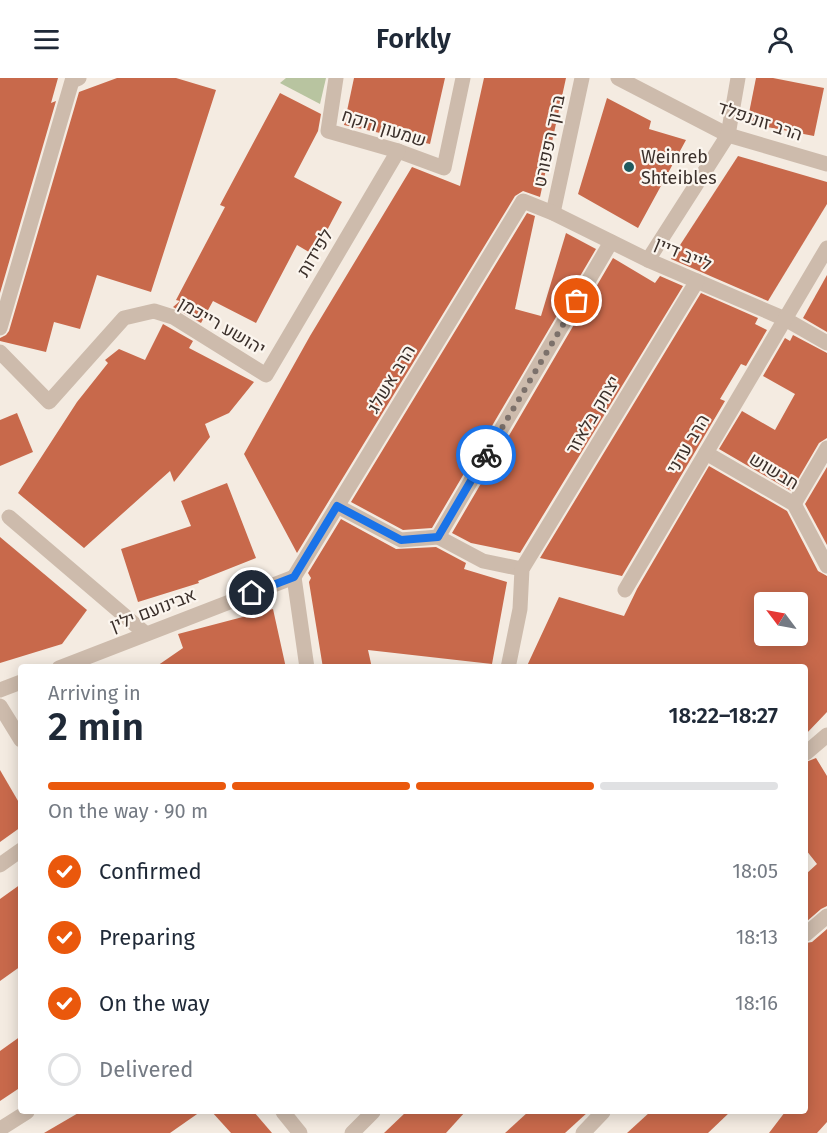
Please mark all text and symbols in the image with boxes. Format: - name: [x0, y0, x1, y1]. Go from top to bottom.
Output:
- icon: menu: [30, 23, 63, 56]
- text: Forkly: [376, 23, 451, 55]
- icon: person: [764, 23, 797, 56]
- street label: ברוך רפפורט: [528, 92, 570, 189]
- street label: הרב זוננפלד: [715, 96, 805, 146]
- street label: שמעון רוקח: [339, 104, 429, 152]
- place label: Weinreb Shteibles: [641, 146, 717, 189]
- marker: Weinreb Shteibles: [622, 160, 636, 174]
- street label: לפידות: [292, 225, 338, 281]
- street label: לייב דיין: [651, 232, 715, 276]
- pin: [551, 275, 602, 326]
- icon: bag: [560, 284, 593, 317]
- street label: יהושע רייכמן: [175, 292, 269, 360]
- street label: הרב אשלג: [362, 341, 420, 417]
- street label: יצחק בלאזר: [561, 372, 625, 458]
- street label: הרב עדני: [662, 410, 714, 478]
- courier: [456, 425, 516, 485]
- icon: bike: [470, 439, 503, 472]
- street label: חבשוש: [745, 448, 803, 494]
- pin: [226, 567, 277, 618]
- icon: home: [235, 576, 268, 609]
- street label: אבינועם ילין: [107, 584, 199, 636]
- north arrow: [754, 592, 808, 646]
- map controls: [754, 592, 808, 646]
- text: Arriving in: [48, 681, 141, 705]
- text: 18:22–18:27: [668, 702, 778, 729]
- text: 2 min: [48, 704, 144, 750]
- text: On the way · 90 m: [48, 799, 208, 823]
- icon: check: [48, 855, 81, 888]
- text: Confirmed: [99, 858, 202, 885]
- text: 18:05: [732, 859, 778, 883]
- icon: check: [48, 921, 81, 954]
- text: Preparing: [99, 924, 195, 951]
- text: 18:13: [736, 925, 778, 949]
- icon: check: [48, 987, 81, 1020]
- text: On the way: [99, 990, 210, 1017]
- text: 18:16: [735, 991, 778, 1015]
- text: Delivered: [99, 1056, 194, 1083]

